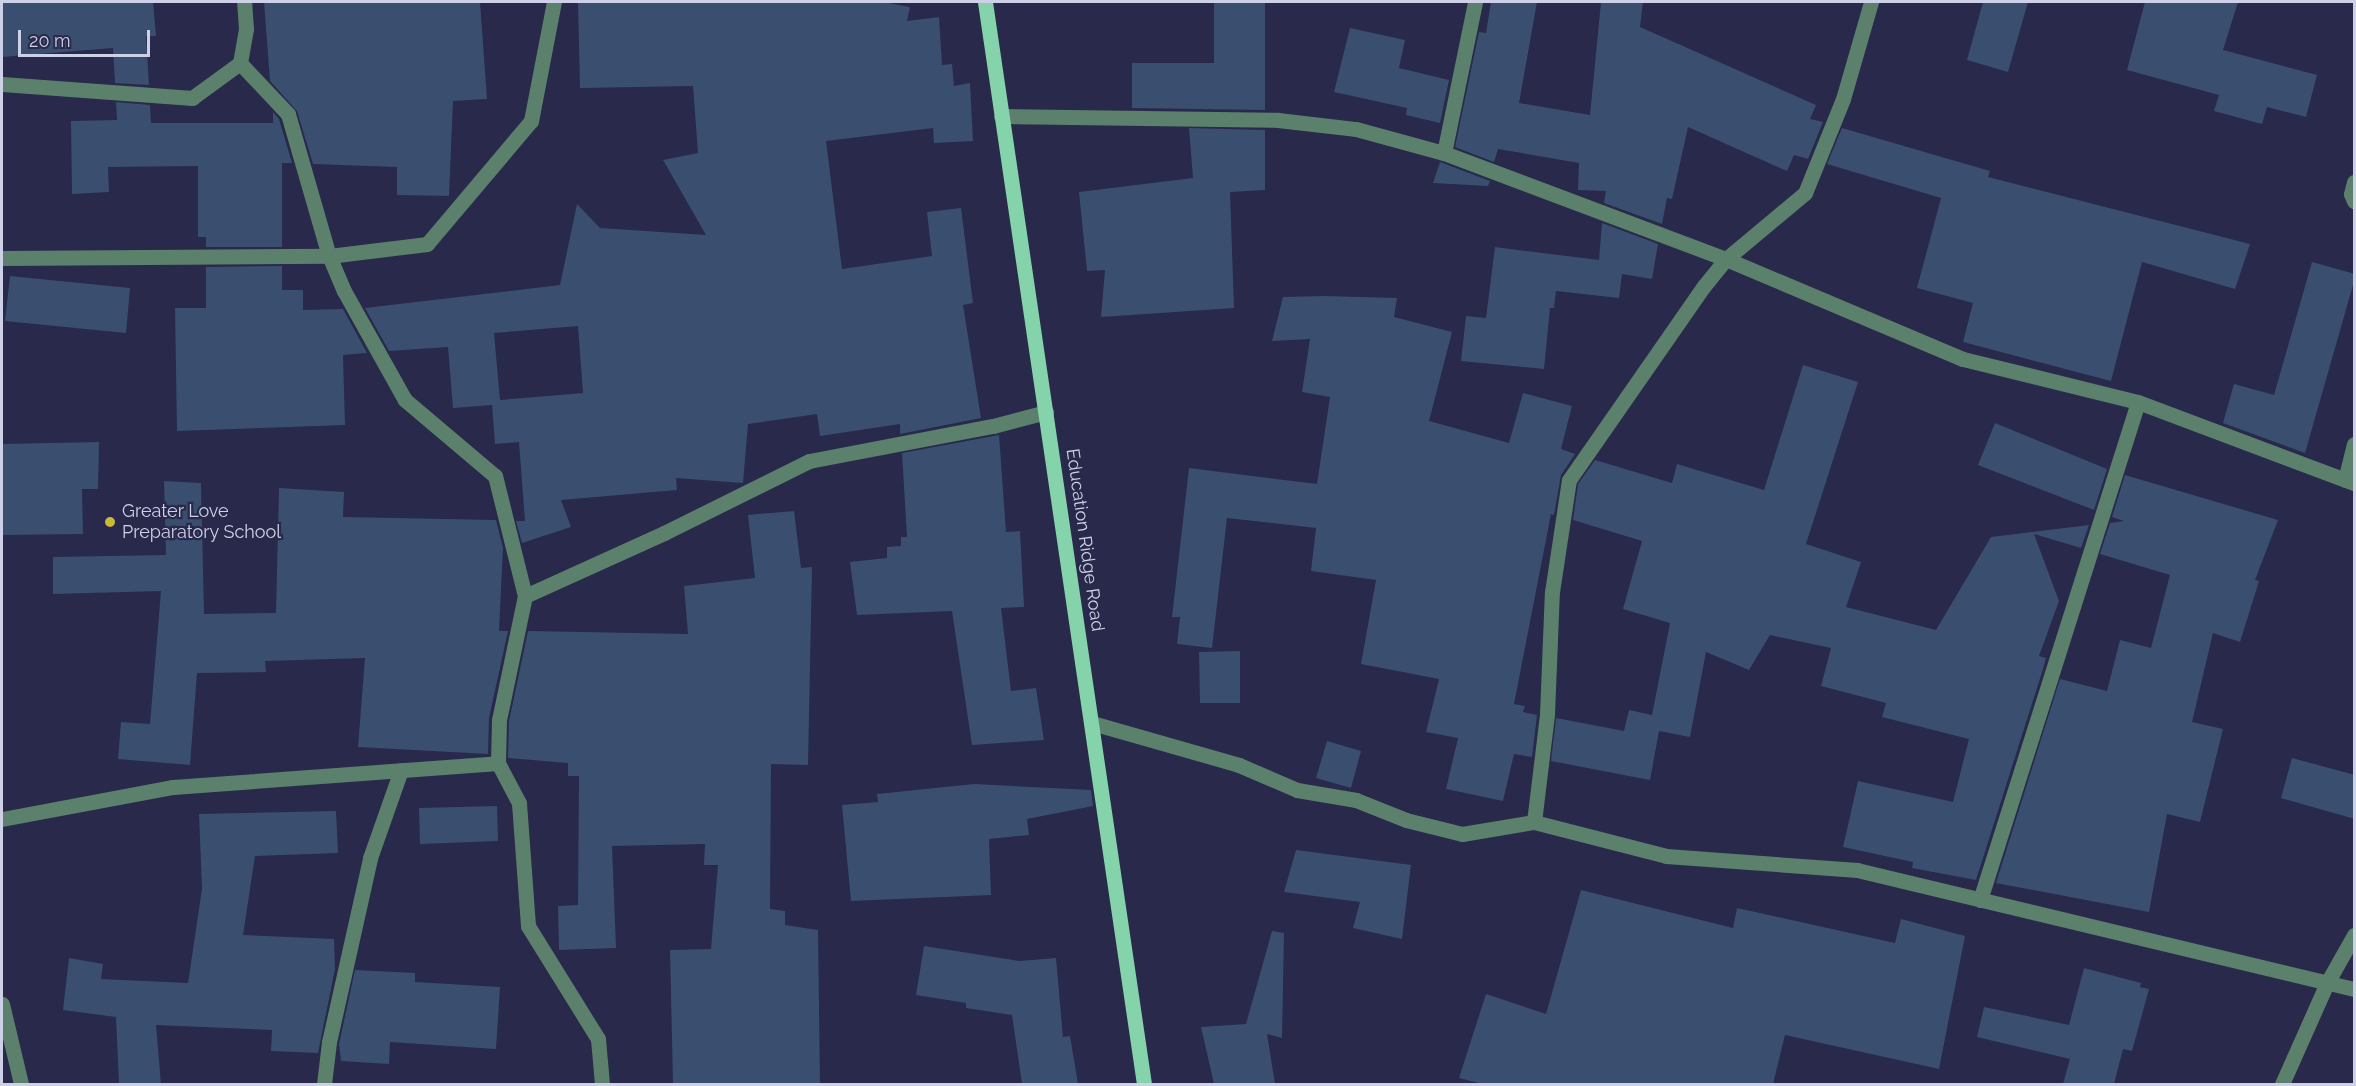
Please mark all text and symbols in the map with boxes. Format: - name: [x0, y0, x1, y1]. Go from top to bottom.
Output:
- scale bar: [21, 18, 153, 56]
- text: 20 m: [29, 30, 71, 51]
- street label: Education Ridge Road: [1061, 447, 1109, 633]
- place label: Greater Love Preparatory School: [122, 501, 282, 544]
- marker: Greater Love Preparatory School: [103, 515, 117, 529]

